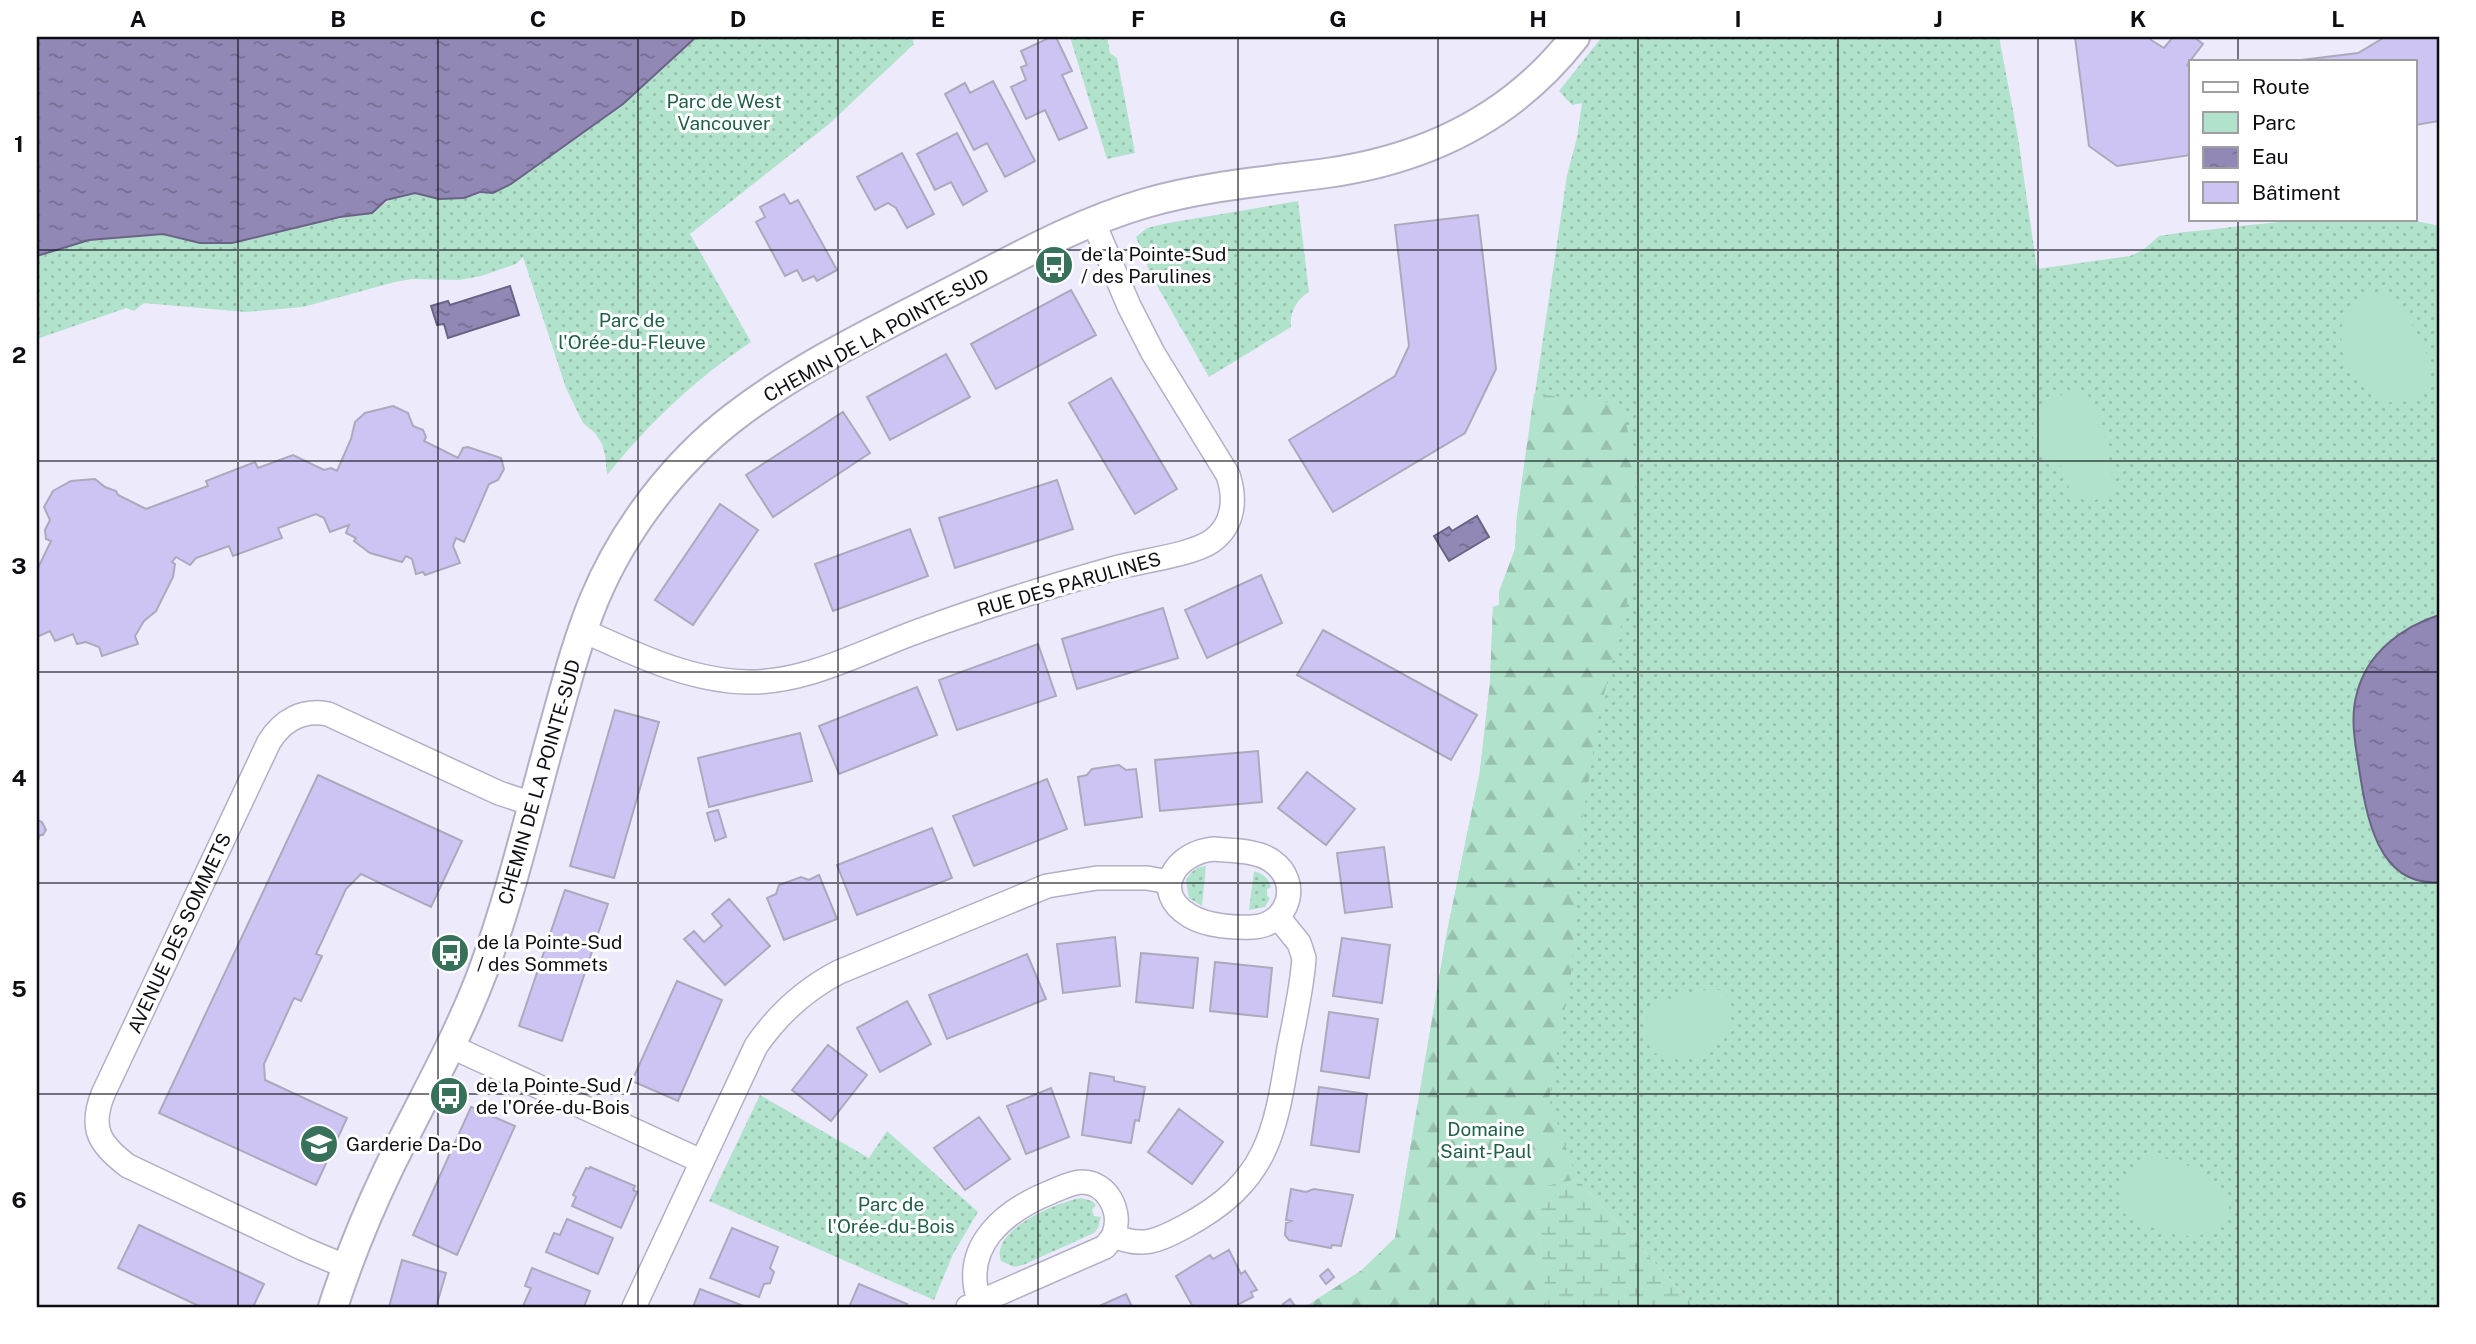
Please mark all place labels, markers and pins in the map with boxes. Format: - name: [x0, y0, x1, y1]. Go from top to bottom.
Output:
- place label: de la Pointe-Sud / des Parulines: [1081, 243, 1226, 287]
- bus stop icon: de la Pointe-Sud / des Parulines: [1033, 244, 1075, 286]
- place label: de la Pointe-Sud / des Sommets: [477, 931, 622, 975]
- bus stop icon: de la Pointe-Sud / des Sommets: [429, 932, 471, 974]
- place label: de la Pointe-Sud / de l'Orée-du-Bois: [476, 1074, 633, 1118]
- bus stop icon: de la Pointe-Sud / de l'Orée-du-Bois: [428, 1075, 470, 1117]
- school or university icon: Garderie Da-Do: [298, 1123, 340, 1165]
- place label: Garderie Da-Do: [346, 1133, 482, 1155]

